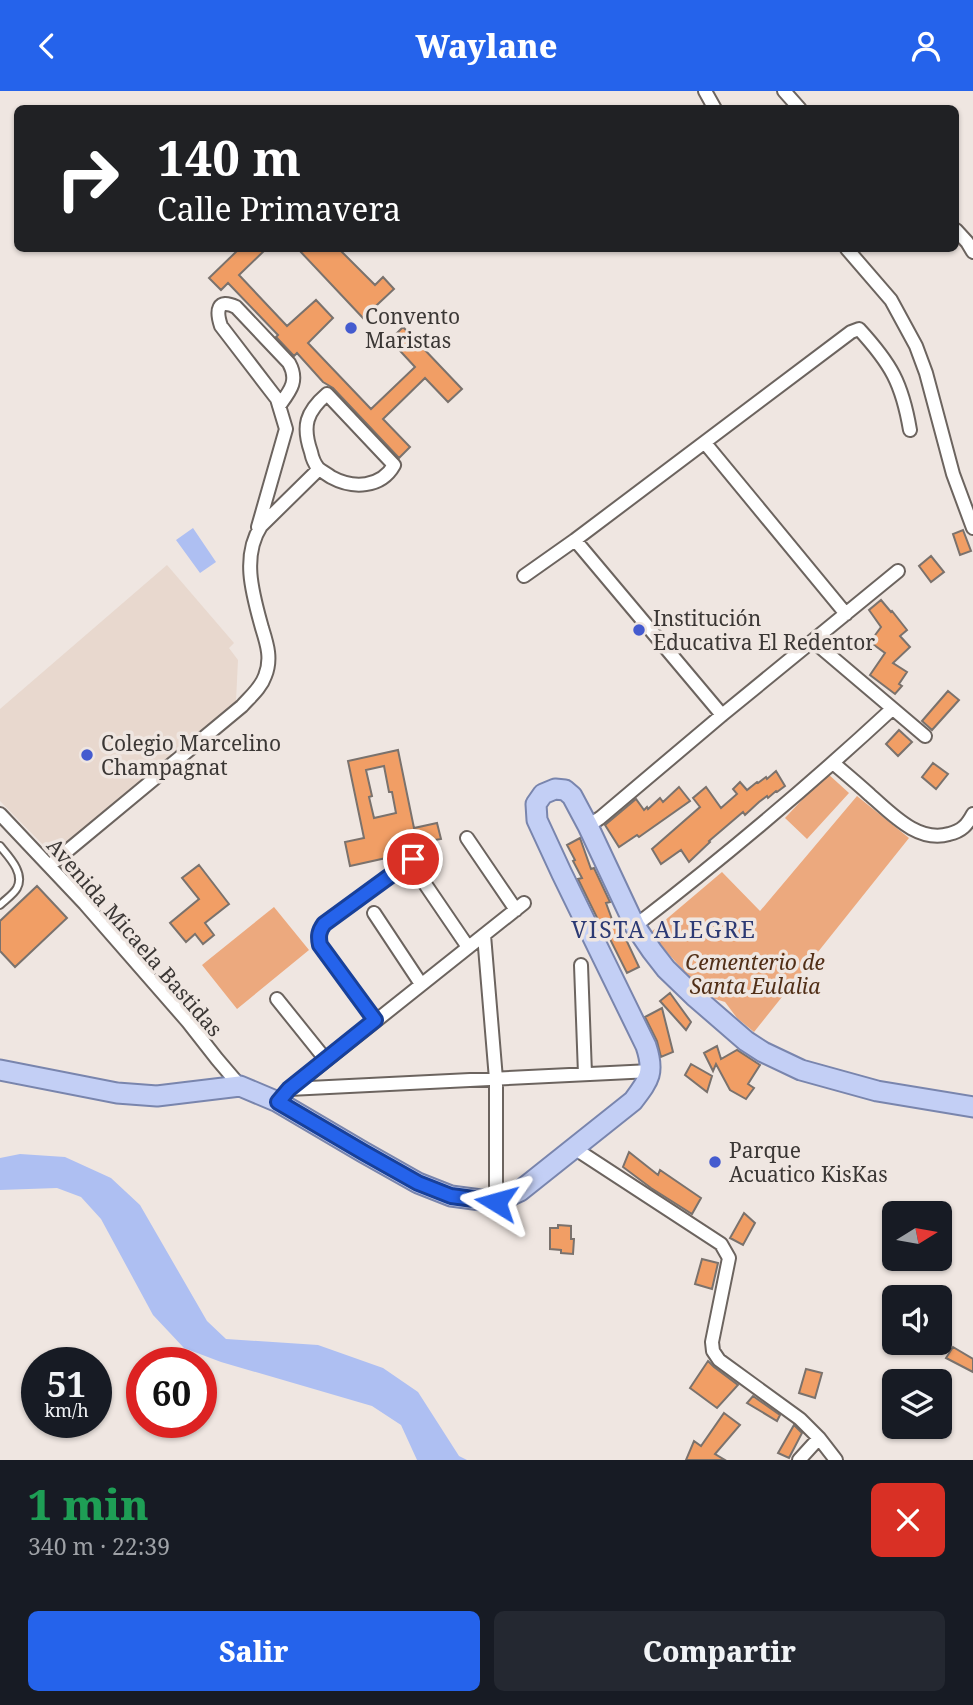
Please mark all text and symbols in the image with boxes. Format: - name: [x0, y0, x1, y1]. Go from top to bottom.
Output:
- text: Waylane: [416, 24, 557, 67]
- icon: back: [28, 27, 66, 65]
- icon: person: [907, 27, 945, 65]
- text: 140 m: [157, 124, 301, 190]
- icon: right: [42, 133, 133, 224]
- text: Calle Primavera: [157, 187, 401, 230]
- place label: Convento Maristas: [365, 302, 460, 354]
- marker: Convento Maristas: [343, 320, 359, 336]
- place label: Institución Educativa El Redentor: [653, 604, 875, 656]
- marker: Institución Educativa El Redentor: [631, 622, 647, 638]
- place label: Colegio Marcelino Champagnat: [101, 729, 281, 781]
- marker: Colegio Marcelino Champagnat: [79, 747, 95, 763]
- pin: [383, 829, 443, 889]
- street label: Avenida Micaela Bastidas: [41, 832, 229, 1042]
- icon: arrive: [394, 840, 432, 878]
- district label: VISTA ALEGRE: [571, 913, 757, 945]
- park label: Cementerio de Santa Eulalia: [685, 948, 825, 1000]
- place label: Parque Acuatico KisKas: [729, 1136, 888, 1188]
- marker: Parque Acuatico KisKas: [707, 1154, 723, 1170]
- position arrow: [459, 1165, 533, 1239]
- north arrow: [882, 1201, 952, 1271]
- map controls: [882, 1201, 952, 1439]
- button: sound: [882, 1285, 952, 1355]
- speed limit sign: 60: [126, 1347, 217, 1438]
- text: 51: [47, 1360, 86, 1407]
- button: layers: [882, 1369, 952, 1439]
- text: km/h: [44, 1398, 89, 1422]
- text: 1 min: [28, 1475, 149, 1532]
- button: close: [871, 1483, 945, 1557]
- text: 340 m · 22:39: [28, 1530, 170, 1562]
- button: Salir: [28, 1611, 480, 1691]
- button: Compartir: [494, 1611, 945, 1691]

